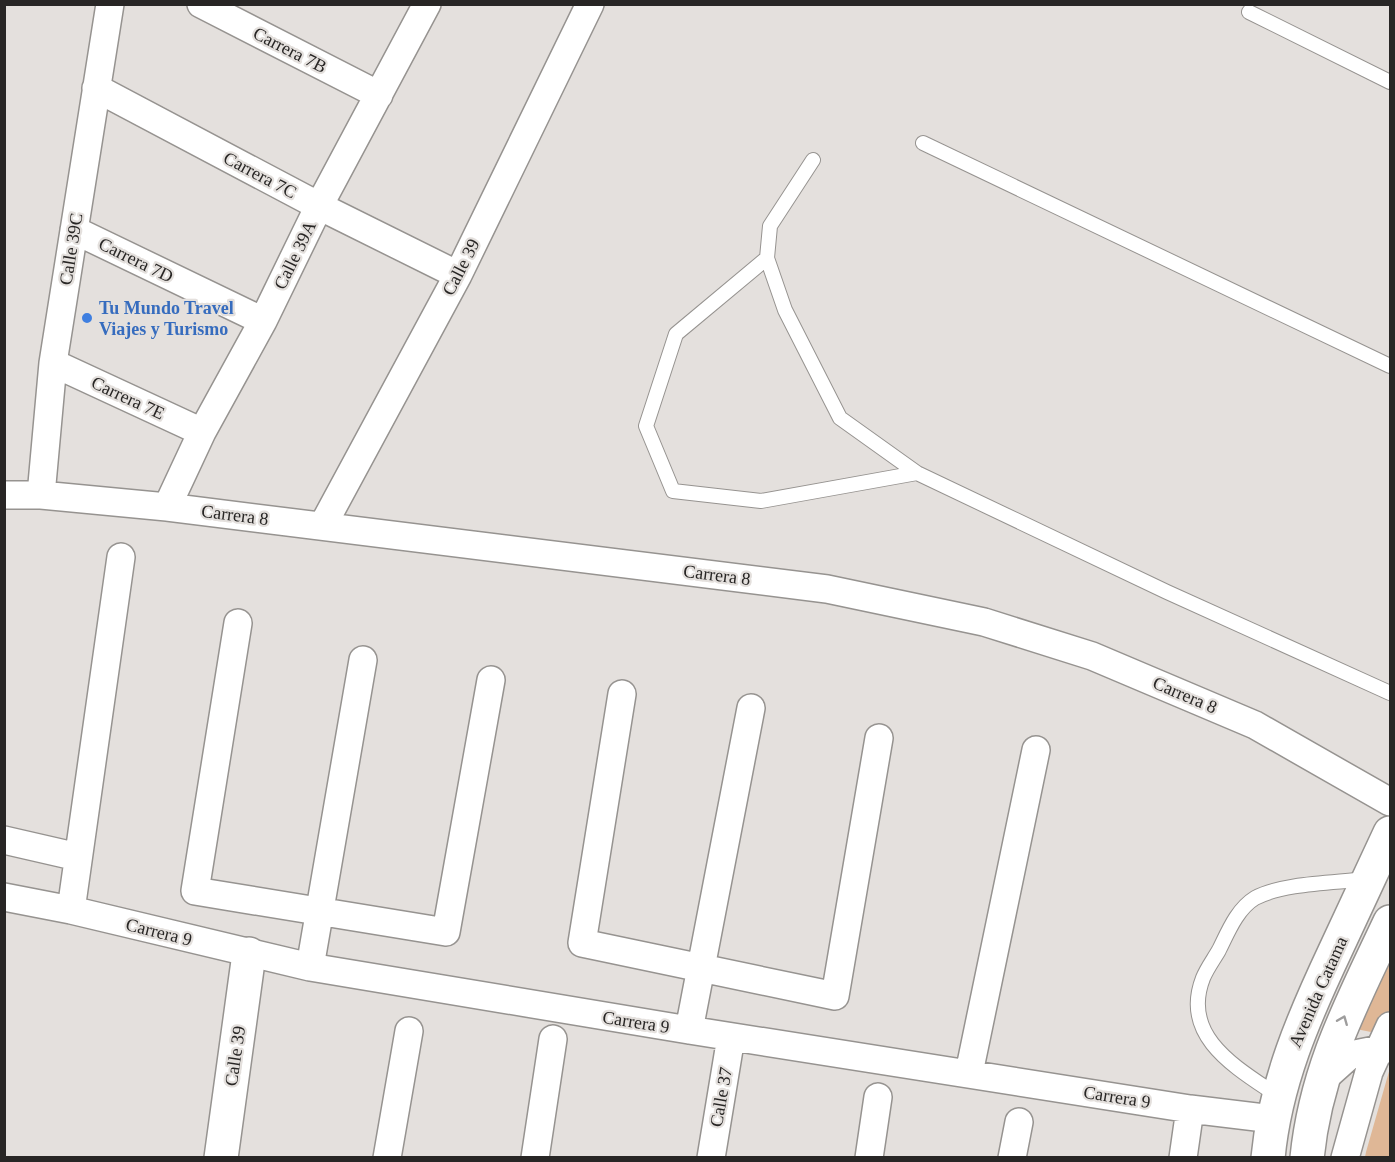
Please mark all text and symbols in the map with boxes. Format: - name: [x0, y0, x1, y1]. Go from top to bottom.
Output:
- street label: Carrera 7B: [250, 23, 330, 77]
- street label: Carrera 7C: [220, 148, 300, 202]
- street label: Calle 39C: [55, 212, 87, 286]
- street label: Calle 39A: [270, 218, 320, 292]
- street label: Carrera 7D: [95, 233, 177, 287]
- street label: Calle 39: [438, 236, 484, 298]
- place label: Tu Mundo Travel Viajes y Turismo: [99, 298, 234, 339]
- marker: Tu Mundo Travel Viajes y Turismo: [80, 311, 94, 325]
- street label: Carrera 7E: [88, 372, 168, 424]
- street label: Carrera 8: [200, 501, 270, 529]
- street label: Carrera 8: [682, 561, 752, 589]
- street label: Carrera 8: [1150, 673, 1220, 717]
- street label: Carrera 9: [124, 914, 194, 950]
- street label: Avenida Catama: [1285, 934, 1351, 1050]
- street label: Carrera 9: [601, 1007, 671, 1037]
- one-way arrow: [1336, 1015, 1348, 1026]
- street label: Calle 39: [221, 1025, 249, 1087]
- street label: Calle 37: [706, 1065, 736, 1129]
- street label: Carrera 9: [1082, 1082, 1152, 1112]

